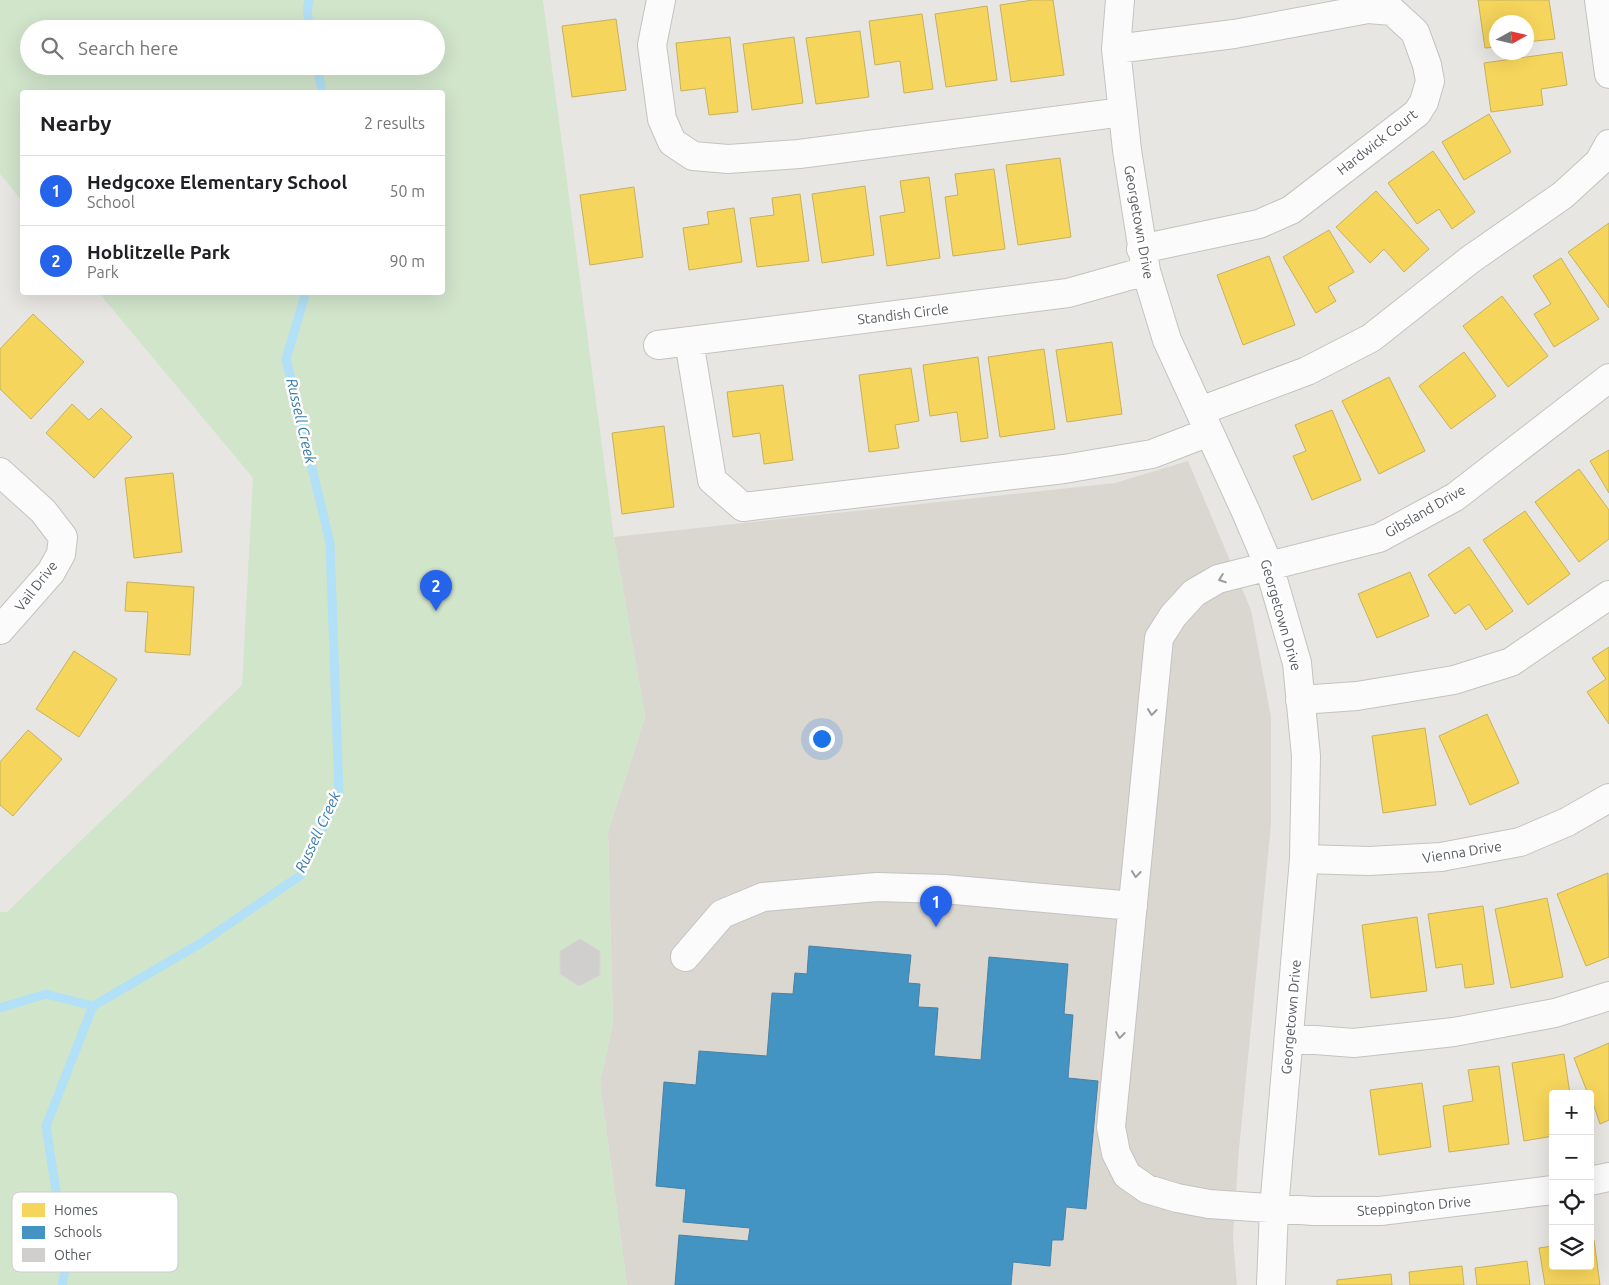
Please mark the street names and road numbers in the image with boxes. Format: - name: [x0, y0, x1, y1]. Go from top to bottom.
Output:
- street label: Hardwick Court: [1334, 106, 1421, 178]
- street label: Georgetown Drive: [1121, 164, 1157, 280]
- street label: Standish Circle: [856, 300, 950, 328]
- street label: Gibsland Drive: [1382, 481, 1468, 541]
- street label: Georgetown Drive: [1257, 557, 1305, 673]
- street label: Vail Drive: [11, 558, 61, 614]
- street label: Vienna Drive: [1421, 838, 1503, 866]
- street label: Georgetown Drive: [1278, 959, 1304, 1075]
- street label: Steppington Drive: [1356, 1193, 1472, 1219]

